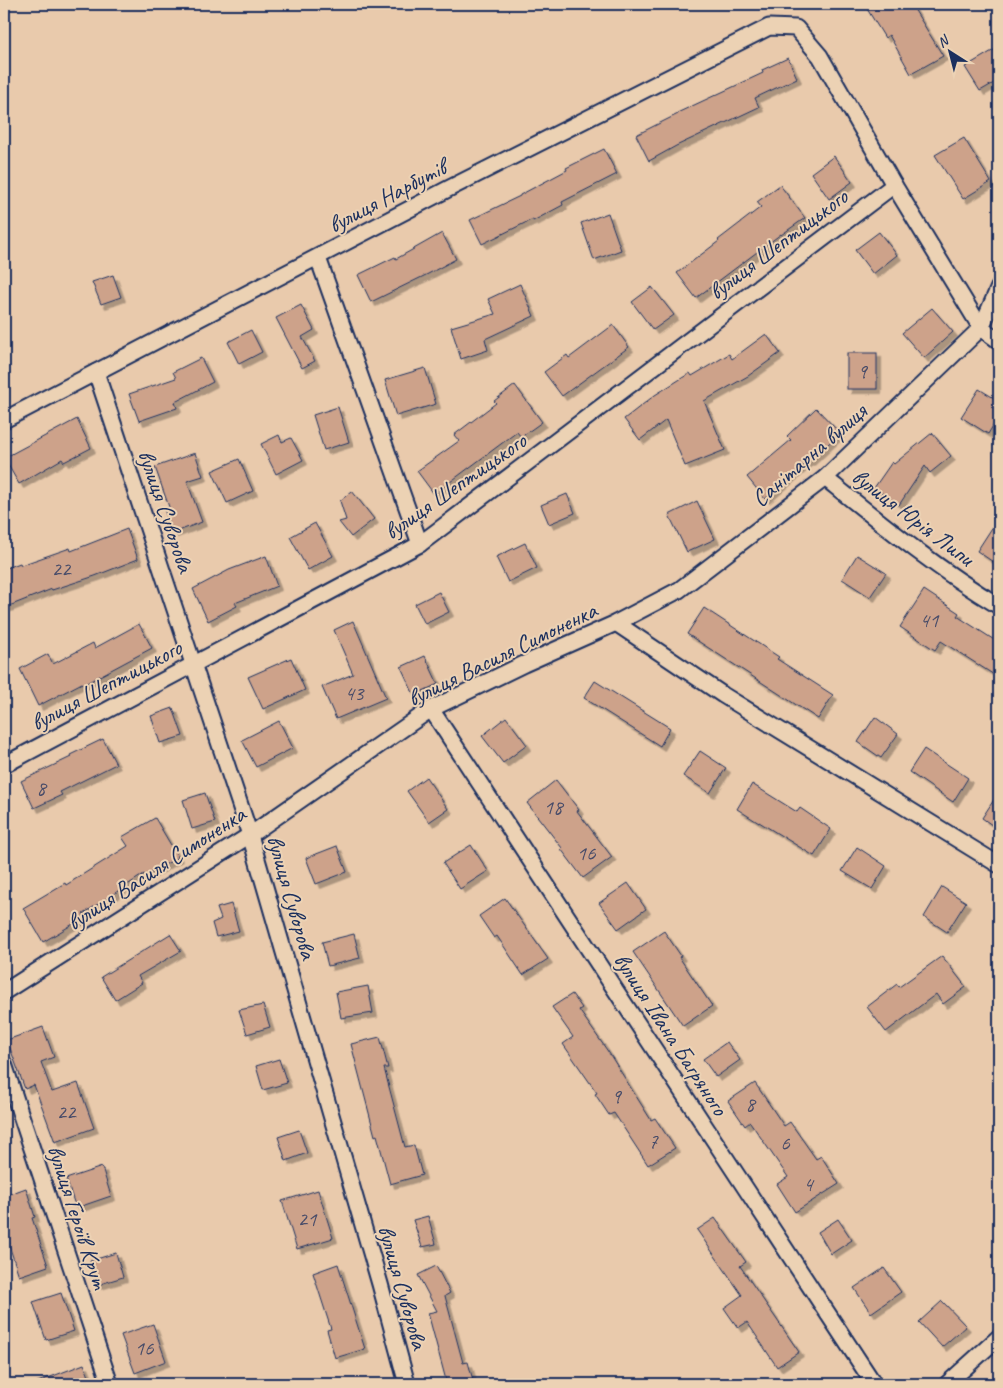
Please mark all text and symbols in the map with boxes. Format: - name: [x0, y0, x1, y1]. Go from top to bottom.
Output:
- north arrow: [926, 28, 976, 78]
- text: N: [934, 31, 953, 51]
- street label: вулиця Нарбутів: [323, 150, 456, 240]
- street label: вулиця Шептицького: [702, 181, 855, 306]
- house number: 9: [857, 358, 868, 384]
- street label: Санітарна вулиця: [745, 396, 874, 513]
- street label: вулиця Шептицького: [378, 425, 533, 546]
- street label: вулиця Суворова: [131, 446, 201, 578]
- street label: вулиця Юрія Липи: [846, 461, 982, 574]
- house number: 22: [52, 556, 72, 582]
- street label: вулиця Василя Симоненка: [402, 594, 603, 713]
- house number: 41: [920, 607, 940, 633]
- street label: вулиця Шептицького: [25, 632, 188, 738]
- house number: 43: [345, 680, 365, 706]
- house number: 8: [36, 775, 48, 801]
- house number: 18: [544, 794, 565, 820]
- street label: вулиця Василя Симоненка: [61, 798, 252, 937]
- street label: вулиця Суворова: [260, 832, 324, 964]
- house number: 16: [577, 840, 596, 866]
- street label: вулиця Івана Багряного: [607, 947, 736, 1122]
- house number: 9: [611, 1083, 622, 1109]
- house number: 8: [745, 1091, 757, 1117]
- house number: 22: [57, 1099, 77, 1125]
- house number: 7: [648, 1128, 659, 1154]
- house number: 6: [780, 1130, 790, 1156]
- street label: вулиця Героїв Крут: [41, 1141, 116, 1293]
- house number: 4: [803, 1171, 815, 1197]
- house number: 21: [298, 1206, 318, 1232]
- street label: вулиця Суворова: [371, 1222, 435, 1354]
- house number: 16: [135, 1335, 154, 1361]

